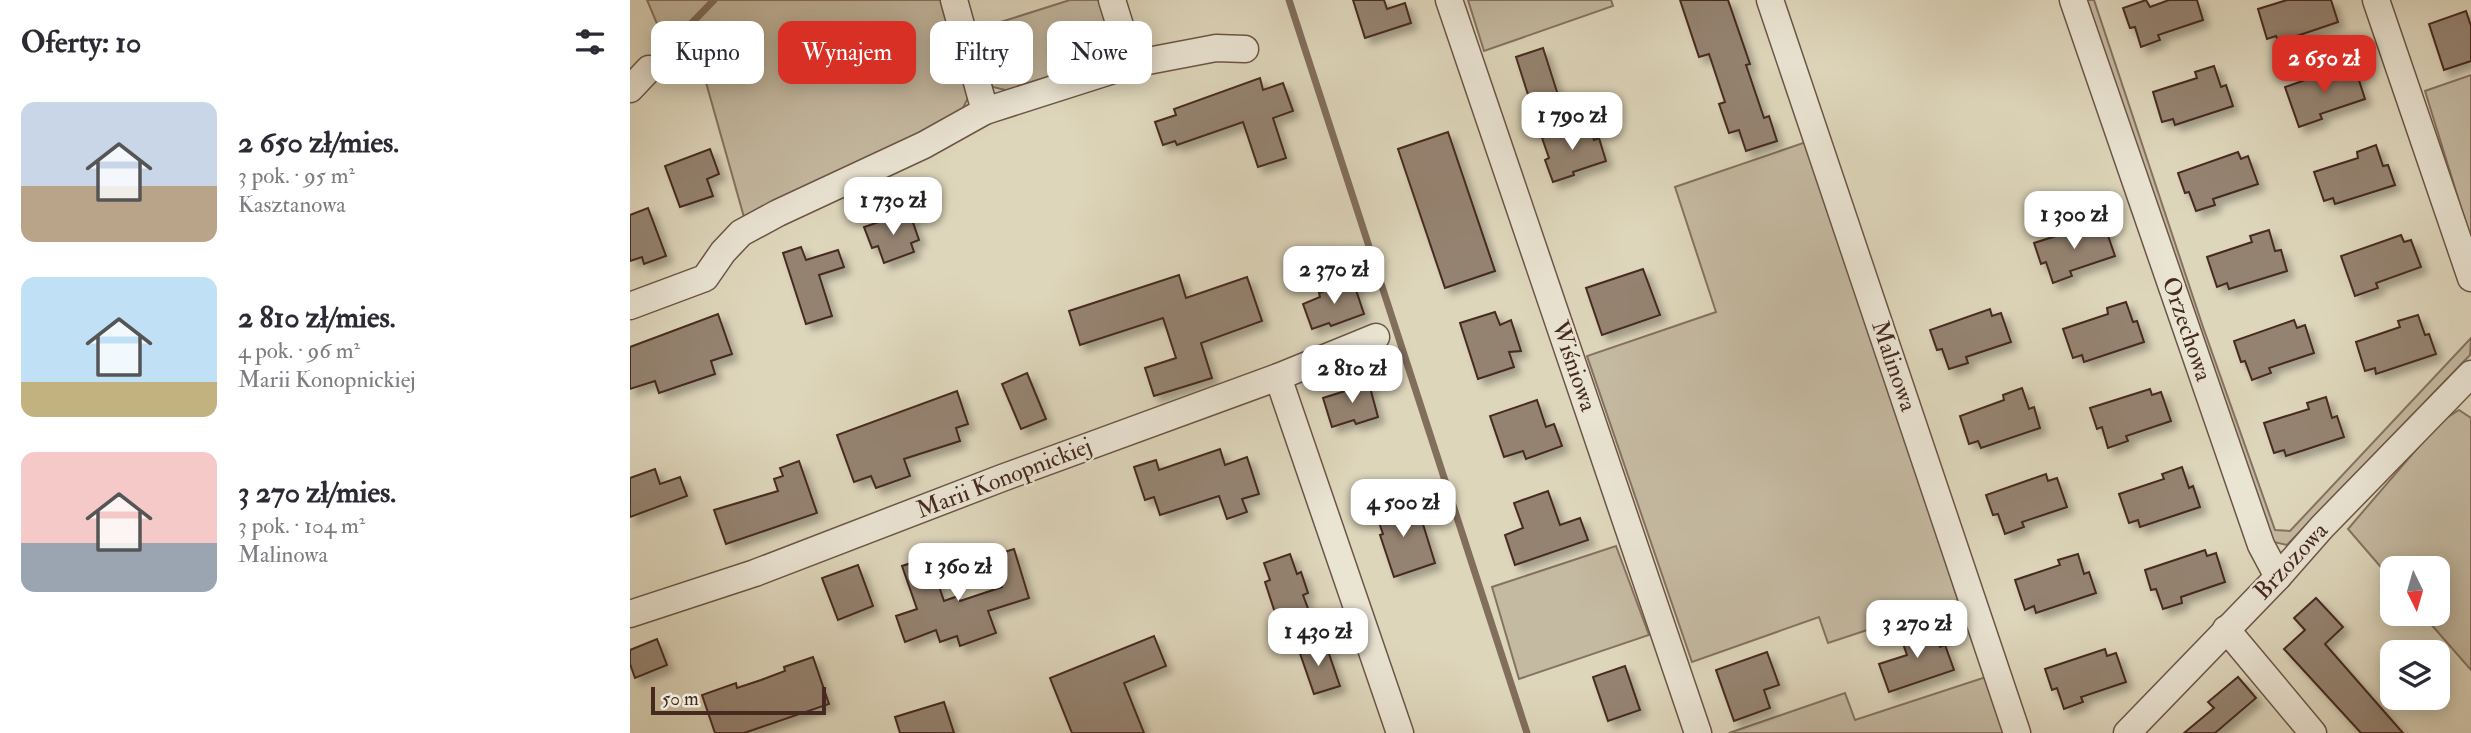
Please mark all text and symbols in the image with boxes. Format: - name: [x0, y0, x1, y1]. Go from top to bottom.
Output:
- chip: Kupno: [651, 21, 764, 84]
- chip: Wynajem: [778, 21, 916, 84]
- chip: Filtry: [930, 21, 1033, 84]
- chip: Nowe: [1047, 21, 1152, 84]
- icon: filters: [571, 23, 609, 61]
- text: Oferty: 10: [21, 24, 141, 61]
- pin: 2 650 zł: [2252, 36, 2396, 95]
- text: 2 650 zł: [2288, 43, 2360, 72]
- pin: 1 790 zł: [1500, 92, 1644, 152]
- text: 1 790 zł: [1537, 100, 1607, 129]
- text: 2 650 zł/mies.: [238, 124, 399, 161]
- icon: home: [77, 130, 161, 214]
- text: 3 pok. · 95 m²: [238, 161, 355, 190]
- pin: 1 730 zł: [821, 177, 965, 237]
- text: 1 730 zł: [860, 185, 926, 214]
- text: Kasztanowa: [238, 190, 346, 219]
- pin: 1 300 zł: [2002, 191, 2146, 251]
- text: 1 300 zł: [2040, 199, 2108, 228]
- pin: 2 370 zł: [1262, 246, 1406, 306]
- text: 2 370 zł: [1299, 254, 1369, 283]
- street label: Orzechowa: [2155, 273, 2220, 386]
- text: 2 810 zł/mies.: [238, 299, 396, 336]
- icon: home: [77, 305, 161, 389]
- street label: Wiśniowa: [1544, 316, 1604, 416]
- street label: Malinowa: [1864, 317, 1924, 416]
- text: 4 pok. · 96 m²: [238, 336, 360, 365]
- pin: 2 810 zł: [1280, 346, 1424, 405]
- text: 2 810 zł: [1317, 353, 1387, 382]
- text: Marii Konopnickiej: [238, 365, 416, 394]
- street label: Marii Konopnickiej: [912, 430, 1096, 526]
- text: 3 270 zł/mies.: [238, 474, 396, 511]
- icon: home: [77, 480, 161, 564]
- pin: 4 500 zł: [1331, 480, 1475, 539]
- text: 4 500 zł: [1367, 487, 1439, 516]
- text: 3 pok. · 104 m²: [238, 511, 365, 540]
- street label: Brzozowa: [2247, 515, 2336, 606]
- text: Malinowa: [238, 540, 328, 569]
- pin: 1 360 zł: [886, 544, 1030, 603]
- text: 1 360 zł: [924, 551, 992, 580]
- north arrow: [2380, 556, 2450, 626]
- map controls: [2380, 556, 2450, 710]
- pin: 3 270 zł: [1845, 600, 1989, 660]
- pin: 1 430 zł: [1246, 608, 1390, 668]
- text: 3 270 zł: [1882, 608, 1952, 637]
- text: 1 430 zł: [1284, 616, 1352, 645]
- button: layers: [2380, 640, 2450, 710]
- scale bar: [651, 684, 826, 716]
- text: 50 m: [662, 687, 699, 711]

